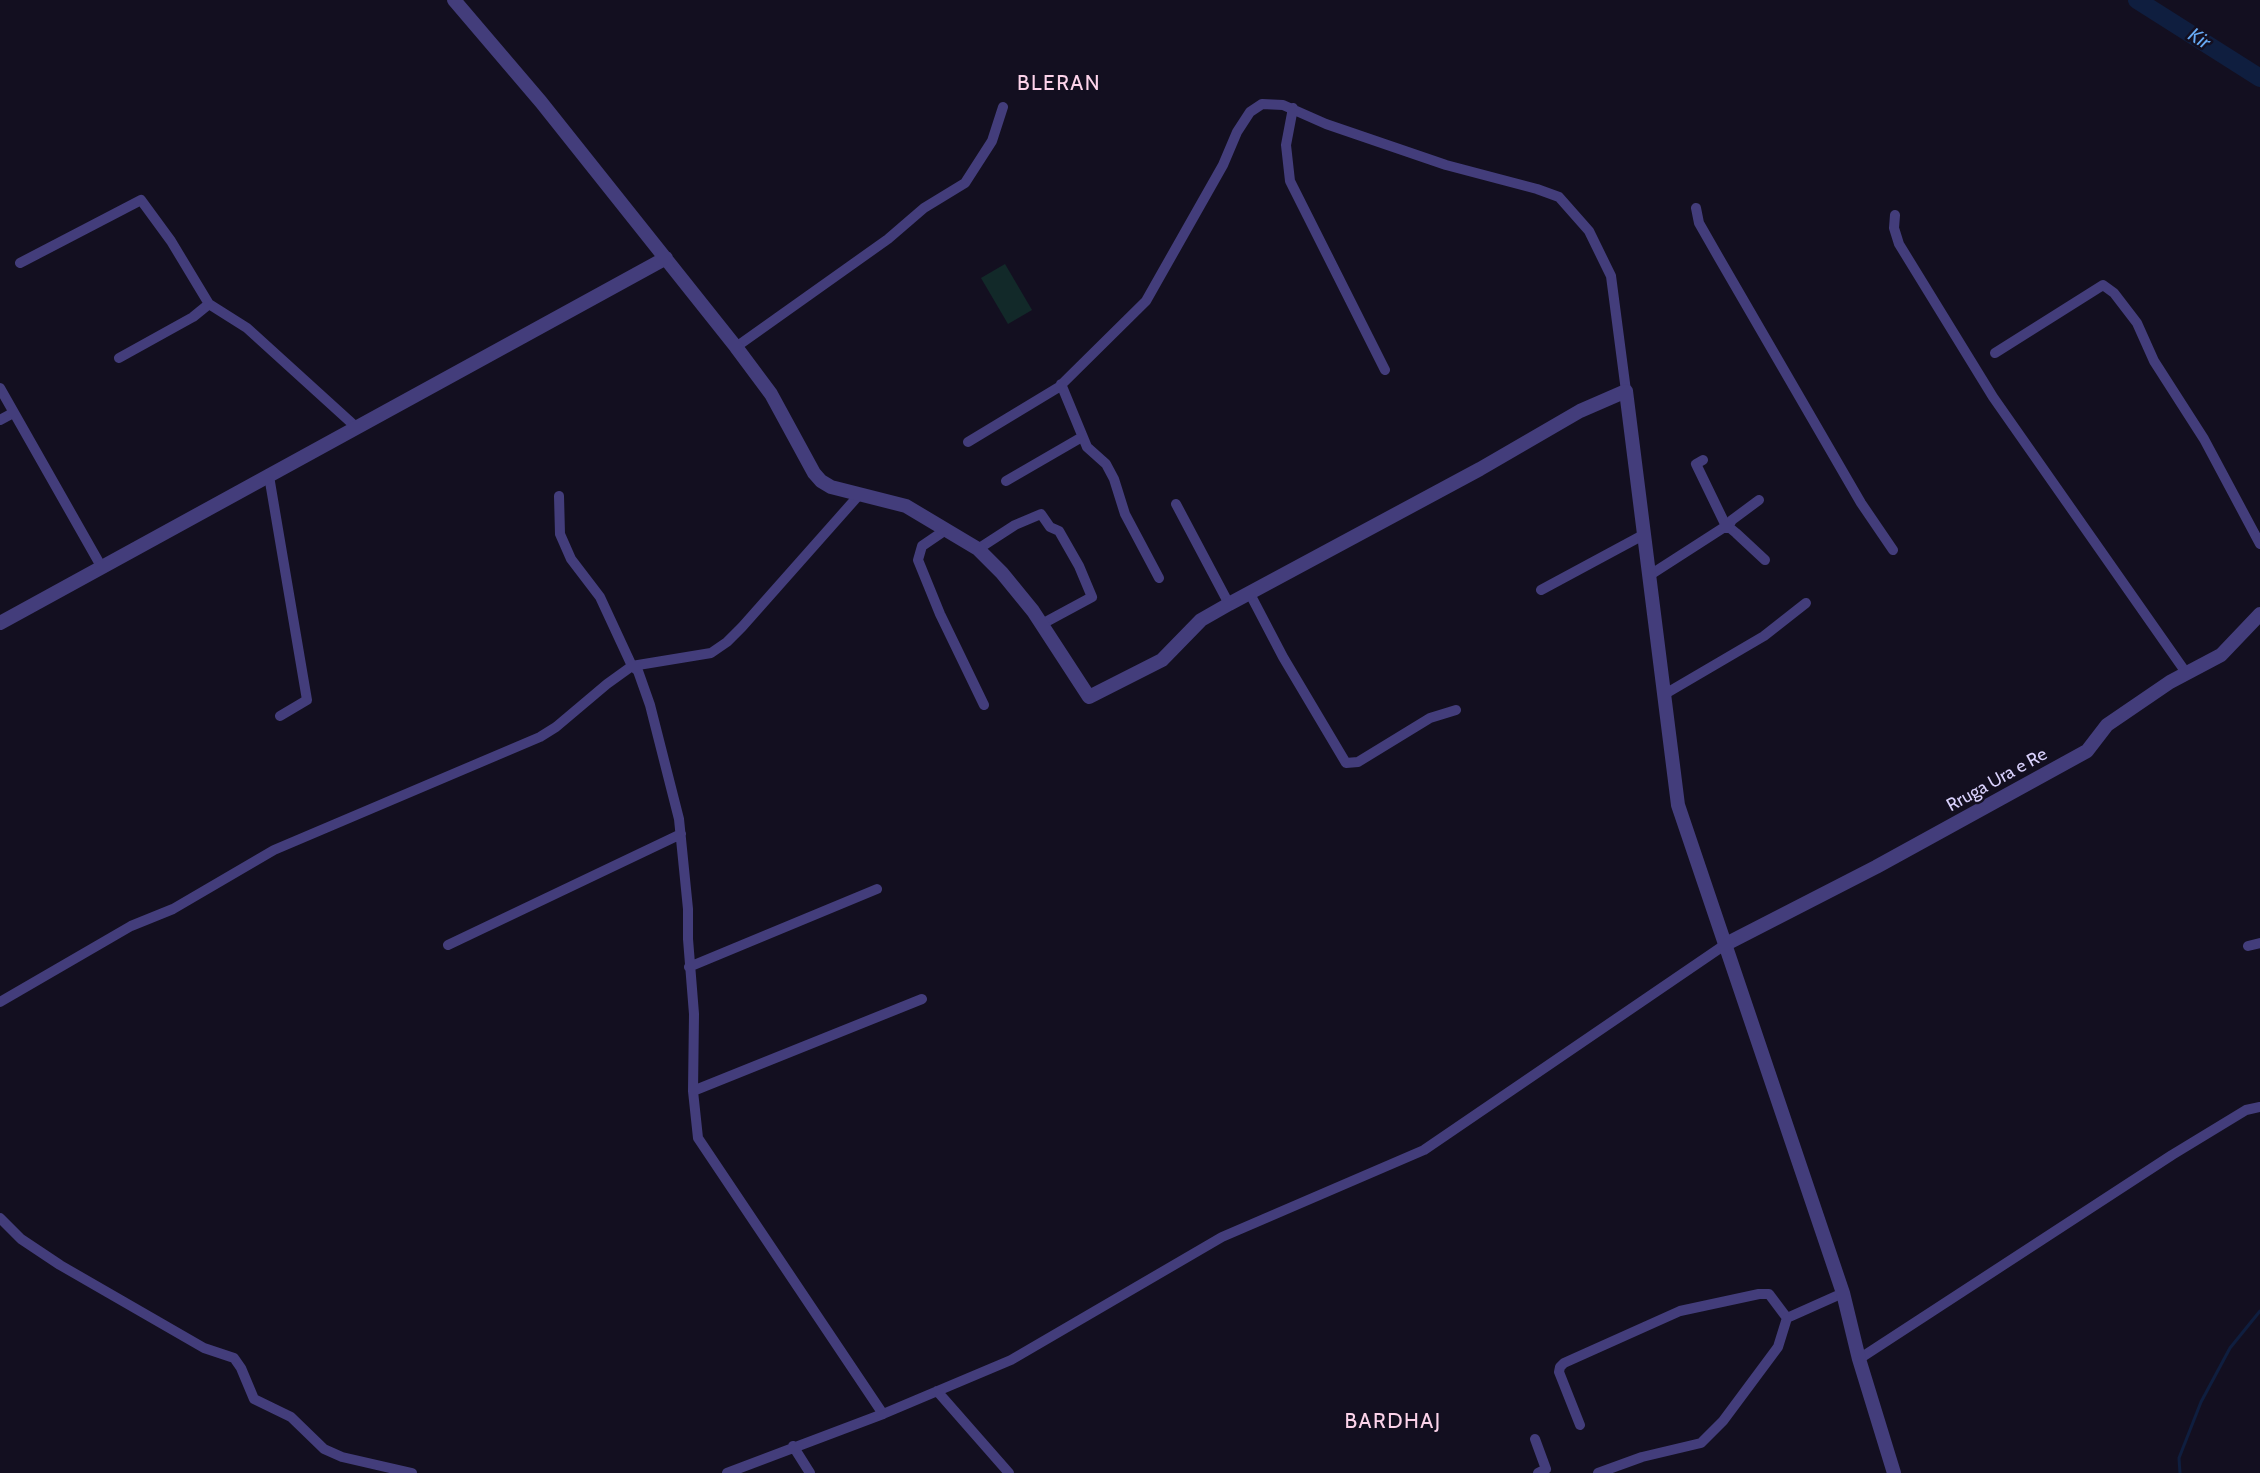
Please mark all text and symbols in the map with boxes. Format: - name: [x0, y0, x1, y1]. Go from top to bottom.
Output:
- water label: Kir: [2183, 23, 2215, 55]
- district label: BLERAN: [1017, 71, 1101, 97]
- street label: Rruga Ura e Re: [1943, 744, 2051, 816]
- district label: BARDHAJ: [1344, 1409, 1442, 1435]

